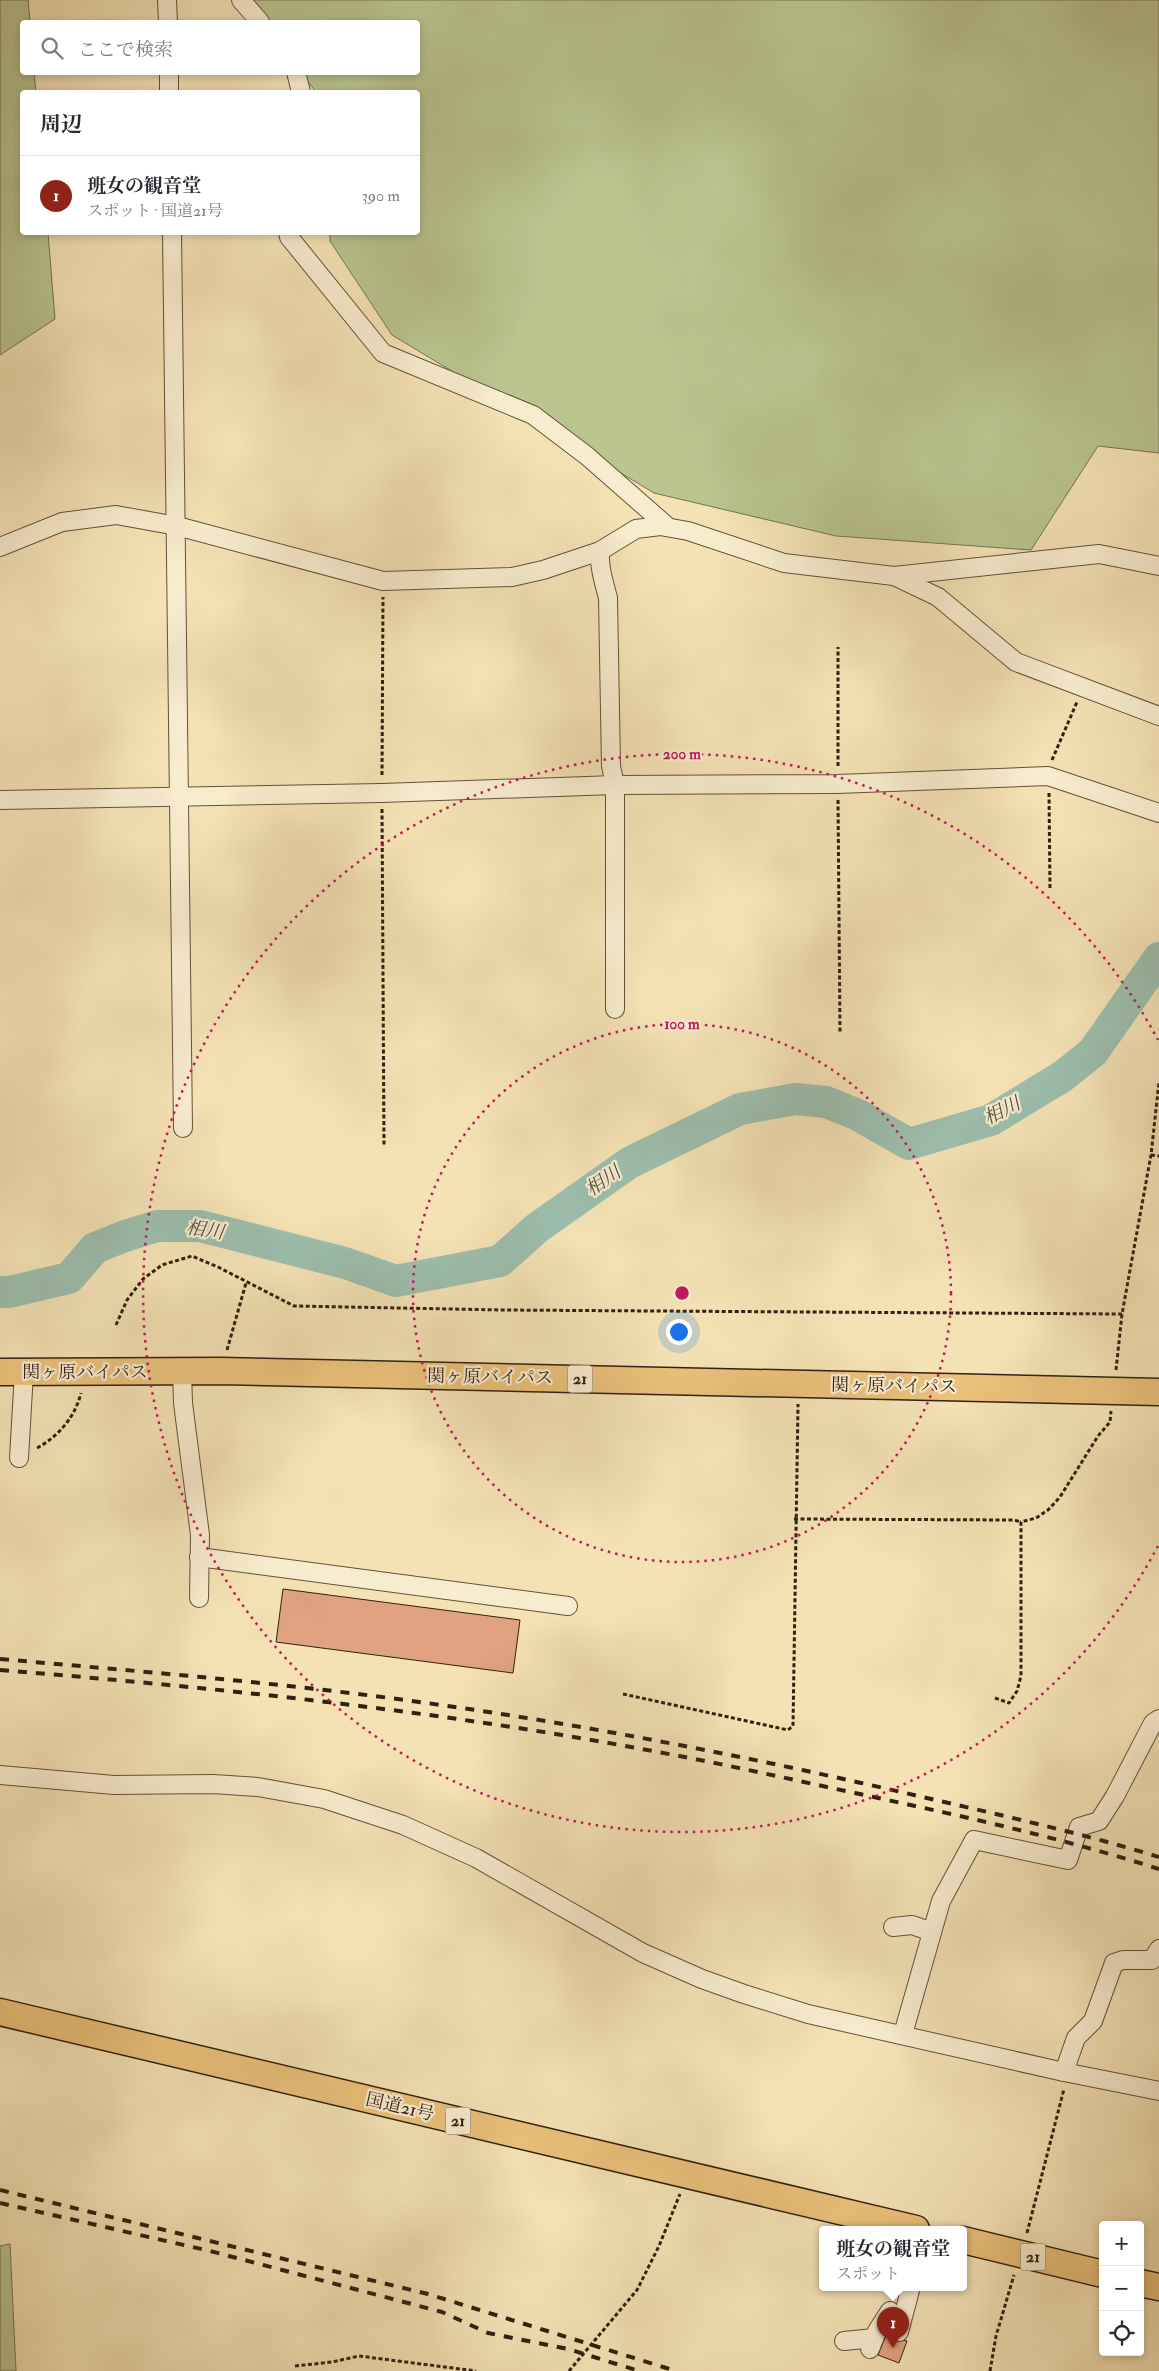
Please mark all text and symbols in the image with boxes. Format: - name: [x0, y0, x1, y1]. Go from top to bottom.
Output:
- search box: [20, 20, 420, 75]
- icon: search: [38, 34, 66, 62]
- text: ここで検索: [78, 38, 173, 62]
- text: 周辺: [40, 111, 82, 138]
- text: 班女の観音堂: [87, 174, 201, 198]
- text: 1: [53, 186, 59, 206]
- text: 390 m: [362, 186, 400, 206]
- text: スポット · 国道21号: [87, 201, 223, 221]
- text: 200 m: [663, 745, 701, 764]
- text: 100 m: [664, 1015, 700, 1034]
- water label: 相川: [980, 1091, 1026, 1130]
- water label: 相川: [581, 1159, 627, 1202]
- water label: 相川: [185, 1215, 227, 1245]
- centre of rings: [673, 1284, 691, 1302]
- your location: [666, 1319, 692, 1345]
- street label: 関ヶ原バイパス: [22, 1361, 148, 1384]
- street label: 関ヶ原バイパス: [427, 1364, 553, 1390]
- road number: 21: [568, 1366, 592, 1392]
- street label: 関ヶ原バイパス: [831, 1373, 957, 1399]
- street label: 国道21号: [364, 2088, 436, 2126]
- road number: 21: [446, 2108, 470, 2134]
- map controls: [1099, 2221, 1144, 2356]
- button: +: [1099, 2221, 1144, 2266]
- popup: [819, 2226, 967, 2291]
- text: 班女の観音堂: [836, 2237, 950, 2261]
- road number: 21: [1020, 2244, 1046, 2270]
- text: スポット: [836, 2264, 900, 2284]
- button: −: [1099, 2266, 1144, 2311]
- pin: 1: [877, 2307, 909, 2348]
- button: locate: [1099, 2311, 1144, 2356]

